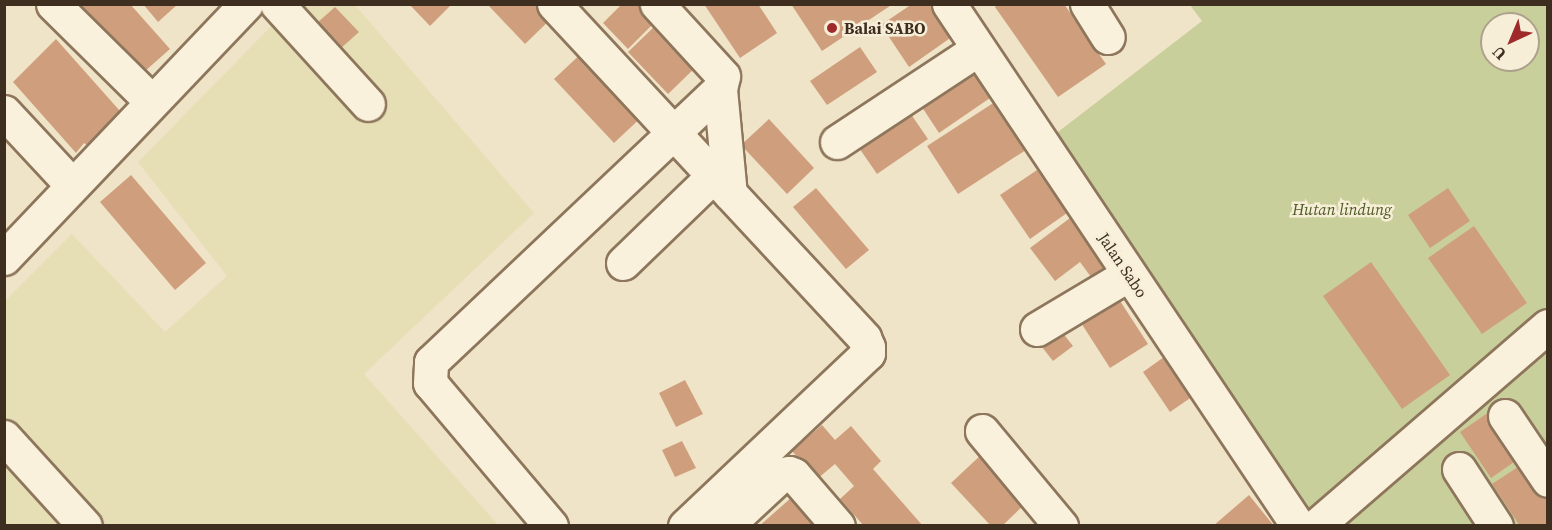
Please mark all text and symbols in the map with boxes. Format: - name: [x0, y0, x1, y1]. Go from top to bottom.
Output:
- north arrow: [1480, 12, 1540, 72]
- place label: Balai SABO: [844, 18, 925, 38]
- marker: Balai SABO: [825, 21, 839, 35]
- text: U: [1487, 42, 1511, 65]
- park label: Hutan lindung: [1292, 199, 1392, 219]
- street label: Jalan Sabo: [1094, 229, 1152, 301]

